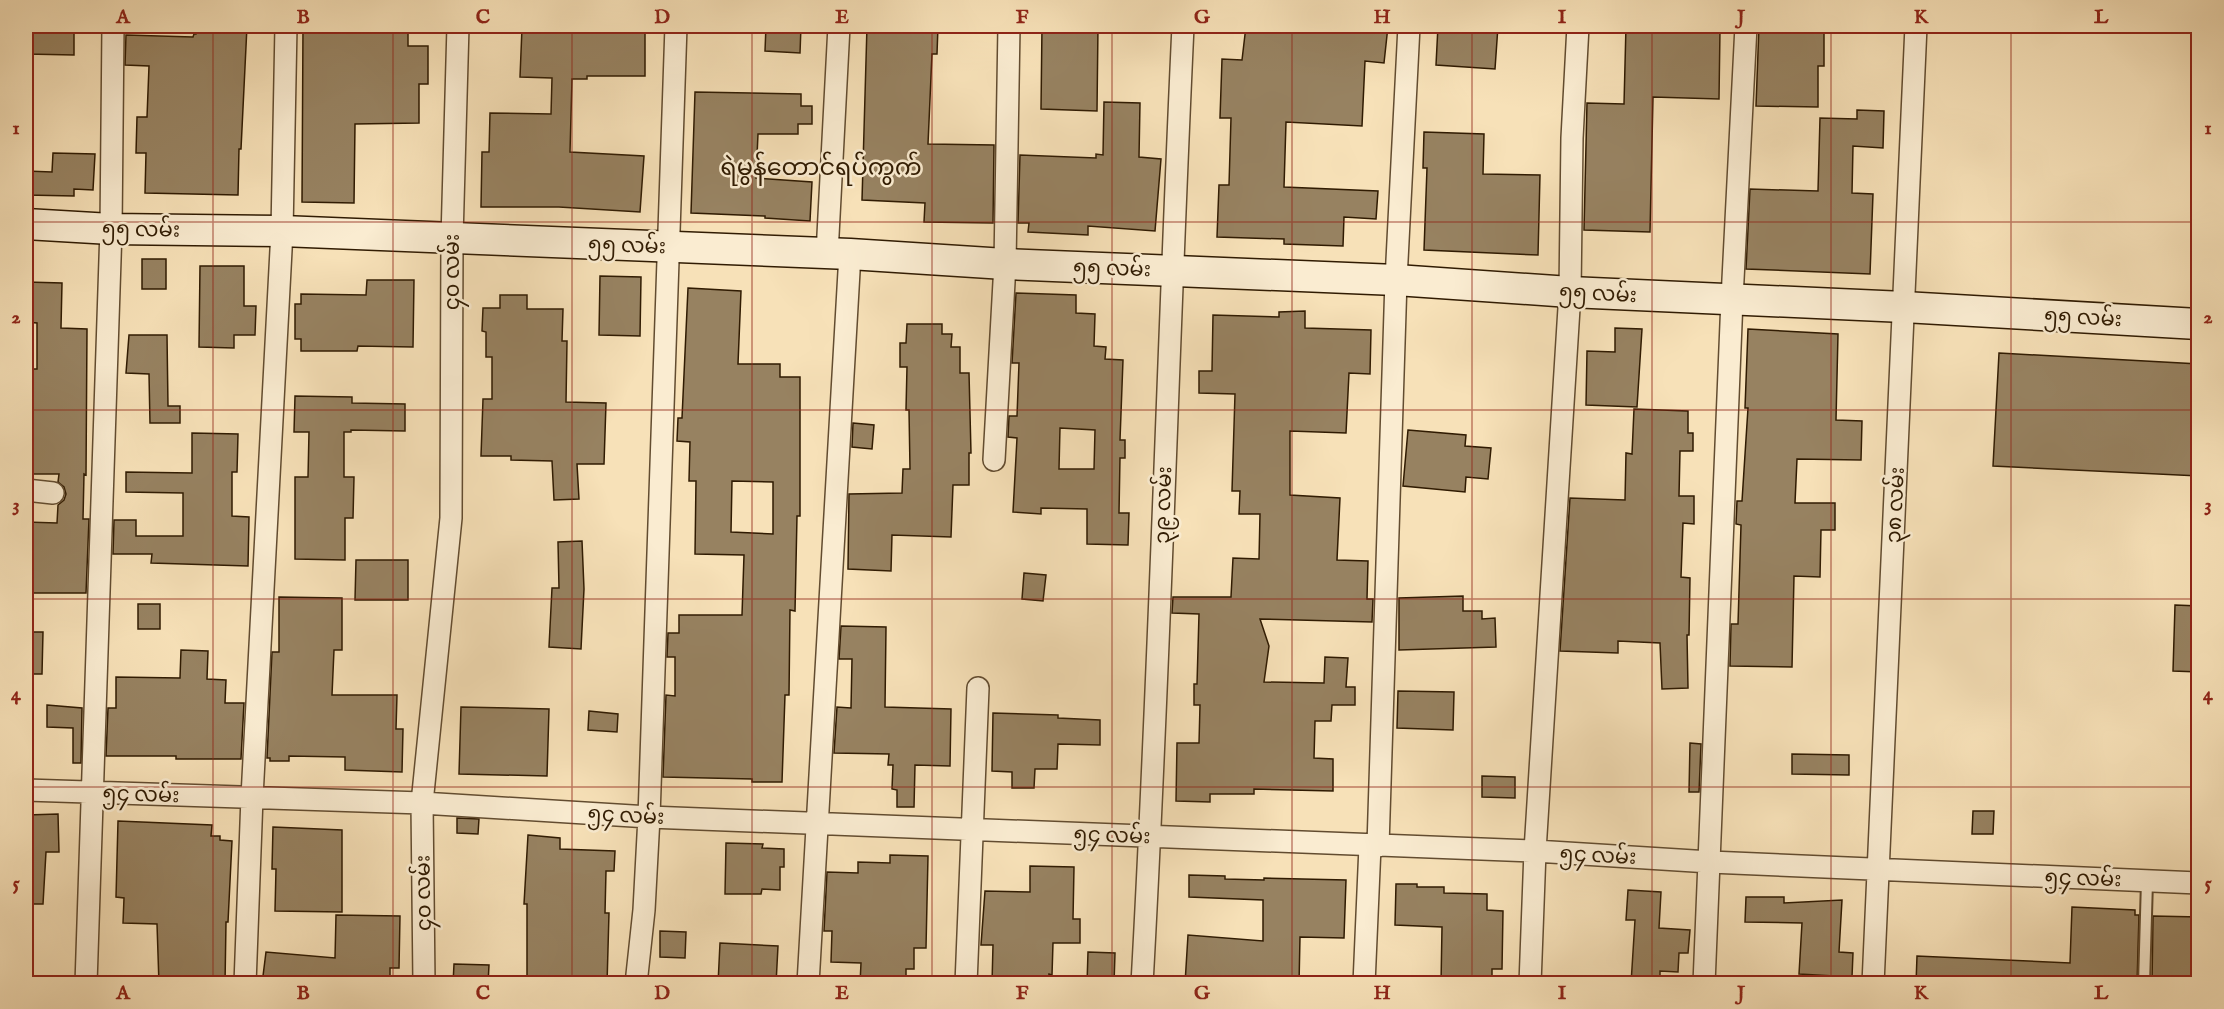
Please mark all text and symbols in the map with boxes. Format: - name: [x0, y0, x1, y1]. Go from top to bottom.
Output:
- text: A: [115, 5, 131, 30]
- text: B: [296, 5, 310, 30]
- text: C: [476, 5, 490, 30]
- text: D: [654, 5, 670, 30]
- text: E: [835, 5, 849, 30]
- text: F: [1016, 5, 1029, 30]
- text: G: [1194, 5, 1211, 30]
- text: H: [1373, 5, 1391, 30]
- text: I: [1558, 5, 1567, 30]
- text: J: [1734, 5, 1746, 30]
- text: K: [1914, 5, 1930, 30]
- text: L: [2094, 5, 2109, 30]
- text: 1: [12, 116, 20, 141]
- text: 1: [2204, 116, 2212, 141]
- district label: ရဲမွန်တောင်ရပ်ကွက်: [720, 151, 922, 186]
- street label: ၅၅ လမ်း: [102, 212, 180, 247]
- street label: ၅၅ လမ်း: [587, 228, 667, 263]
- street label: ၄၀ လမ်း: [436, 234, 469, 310]
- street label: ၅၅ လမ်း: [1072, 251, 1152, 286]
- street label: ၅၅ လမ်း: [1558, 275, 1638, 312]
- street label: ၅၅ လမ်း: [2043, 299, 2123, 336]
- text: 2: [11, 305, 21, 330]
- text: 2: [2203, 305, 2213, 330]
- street label: ၃၉ လမ်း: [1146, 466, 1181, 544]
- street label: ၃၈ လမ်း: [1877, 466, 1914, 544]
- text: 3: [12, 493, 20, 518]
- text: 3: [2204, 493, 2212, 518]
- text: 4: [11, 682, 22, 707]
- text: 4: [2203, 682, 2214, 707]
- street label: ၅၄ လမ်း: [102, 777, 180, 812]
- street label: ၅၄ လမ်း: [587, 797, 665, 834]
- street label: ၅၄ လမ်း: [1073, 818, 1151, 853]
- street label: ၅၄ လမ်း: [1559, 837, 1637, 874]
- street label: ၄၀ လမ်း: [406, 855, 441, 931]
- street label: ၅၄ လမ်း: [2044, 861, 2122, 896]
- text: 5: [12, 871, 20, 896]
- text: 5: [2204, 871, 2212, 896]
- text: A: [115, 981, 131, 1006]
- text: B: [296, 981, 310, 1006]
- text: C: [476, 981, 490, 1006]
- text: D: [654, 981, 670, 1006]
- text: E: [835, 981, 849, 1006]
- text: F: [1016, 981, 1029, 1006]
- text: G: [1194, 981, 1211, 1006]
- text: H: [1373, 981, 1391, 1006]
- text: I: [1558, 981, 1567, 1006]
- text: J: [1734, 981, 1746, 1006]
- text: K: [1914, 981, 1930, 1006]
- text: L: [2094, 981, 2109, 1006]

